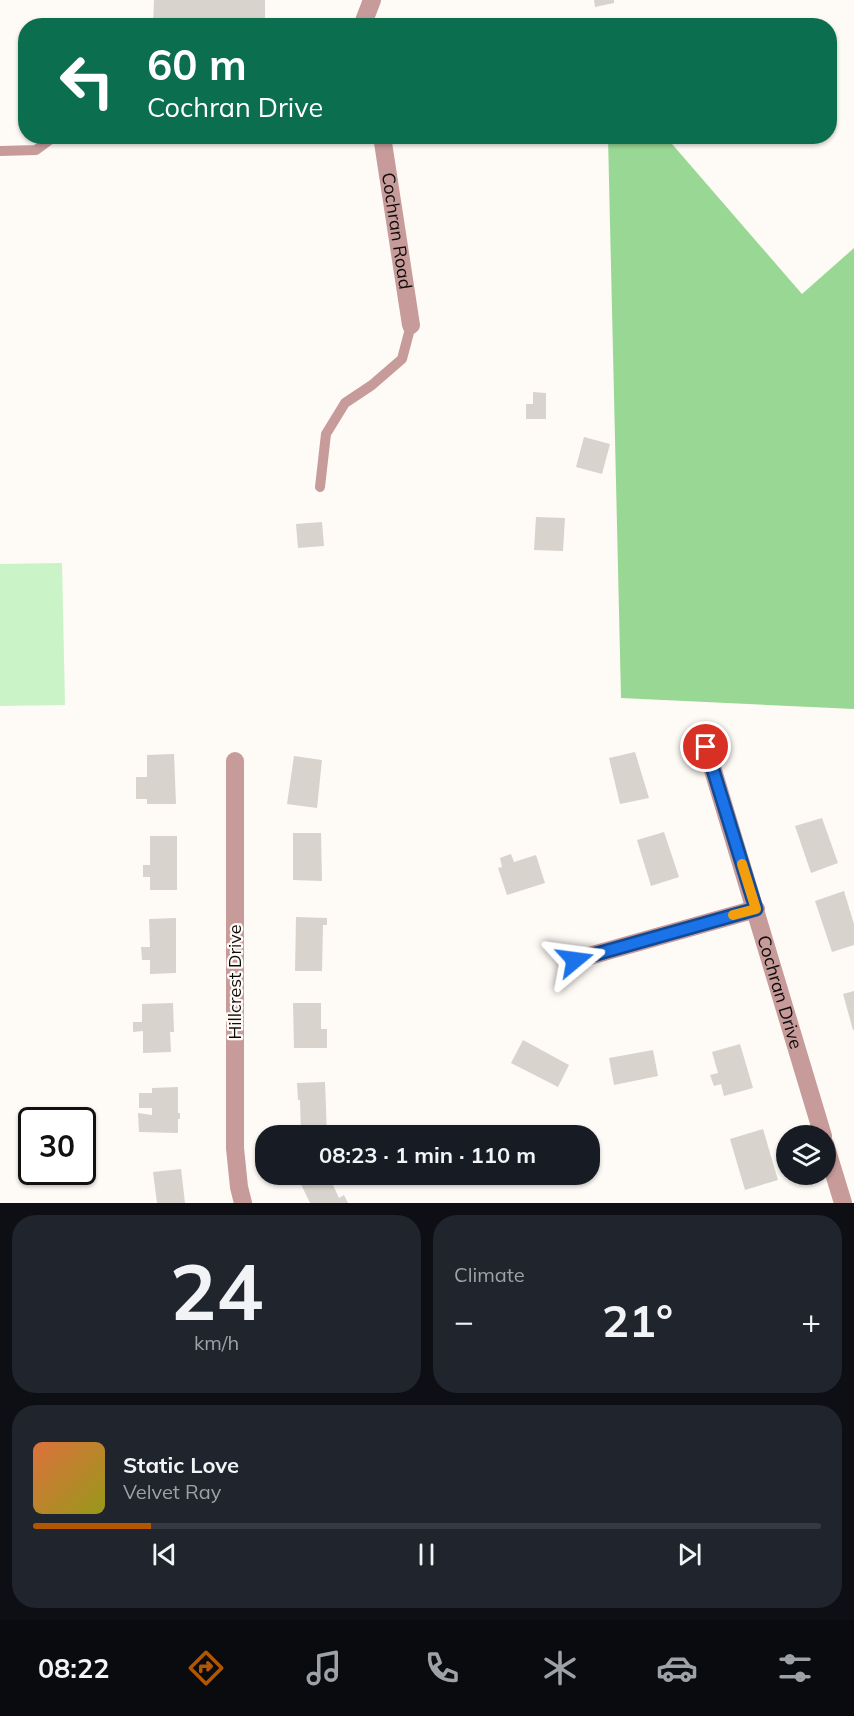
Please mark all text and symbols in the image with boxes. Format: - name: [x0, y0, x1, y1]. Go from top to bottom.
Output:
- text: 60 m: [147, 38, 247, 91]
- icon: left: [48, 42, 126, 120]
- text: Cochran Drive: [147, 90, 323, 124]
- street label: Cochran Road: [377, 171, 417, 291]
- pin: [680, 721, 731, 772]
- icon: arrive: [689, 730, 722, 763]
- street label: Hillcrest Drive: [223, 924, 246, 1040]
- position arrow: [543, 928, 607, 992]
- street label: Cochran Drive: [752, 932, 808, 1052]
- speed limit sign: 30: [18, 1107, 96, 1185]
- map controls: [776, 1125, 836, 1185]
- button: layers: [776, 1125, 836, 1185]
- text: 08:23 · 1 min · 110 m: [319, 1141, 536, 1169]
- text: 24: [170, 1242, 263, 1340]
- text: Climate: [454, 1262, 525, 1287]
- text: 21°: [602, 1292, 673, 1348]
- text: −: [454, 1300, 474, 1341]
- text: +: [801, 1300, 821, 1341]
- text: km/h: [194, 1330, 239, 1355]
- text: Static Love: [123, 1451, 239, 1479]
- text: Velvet Ray: [123, 1479, 221, 1504]
- icon: previous: [148, 1538, 181, 1571]
- icon: pause: [410, 1538, 443, 1571]
- icon: next: [673, 1538, 706, 1571]
- icon: directions: [185, 1647, 227, 1689]
- icon: music: [303, 1647, 345, 1689]
- icon: phone: [421, 1647, 463, 1689]
- icon: climate: [539, 1647, 581, 1689]
- icon: car: [656, 1647, 698, 1689]
- icon: filters: [774, 1647, 816, 1689]
- text: 08:22: [38, 1651, 109, 1685]

